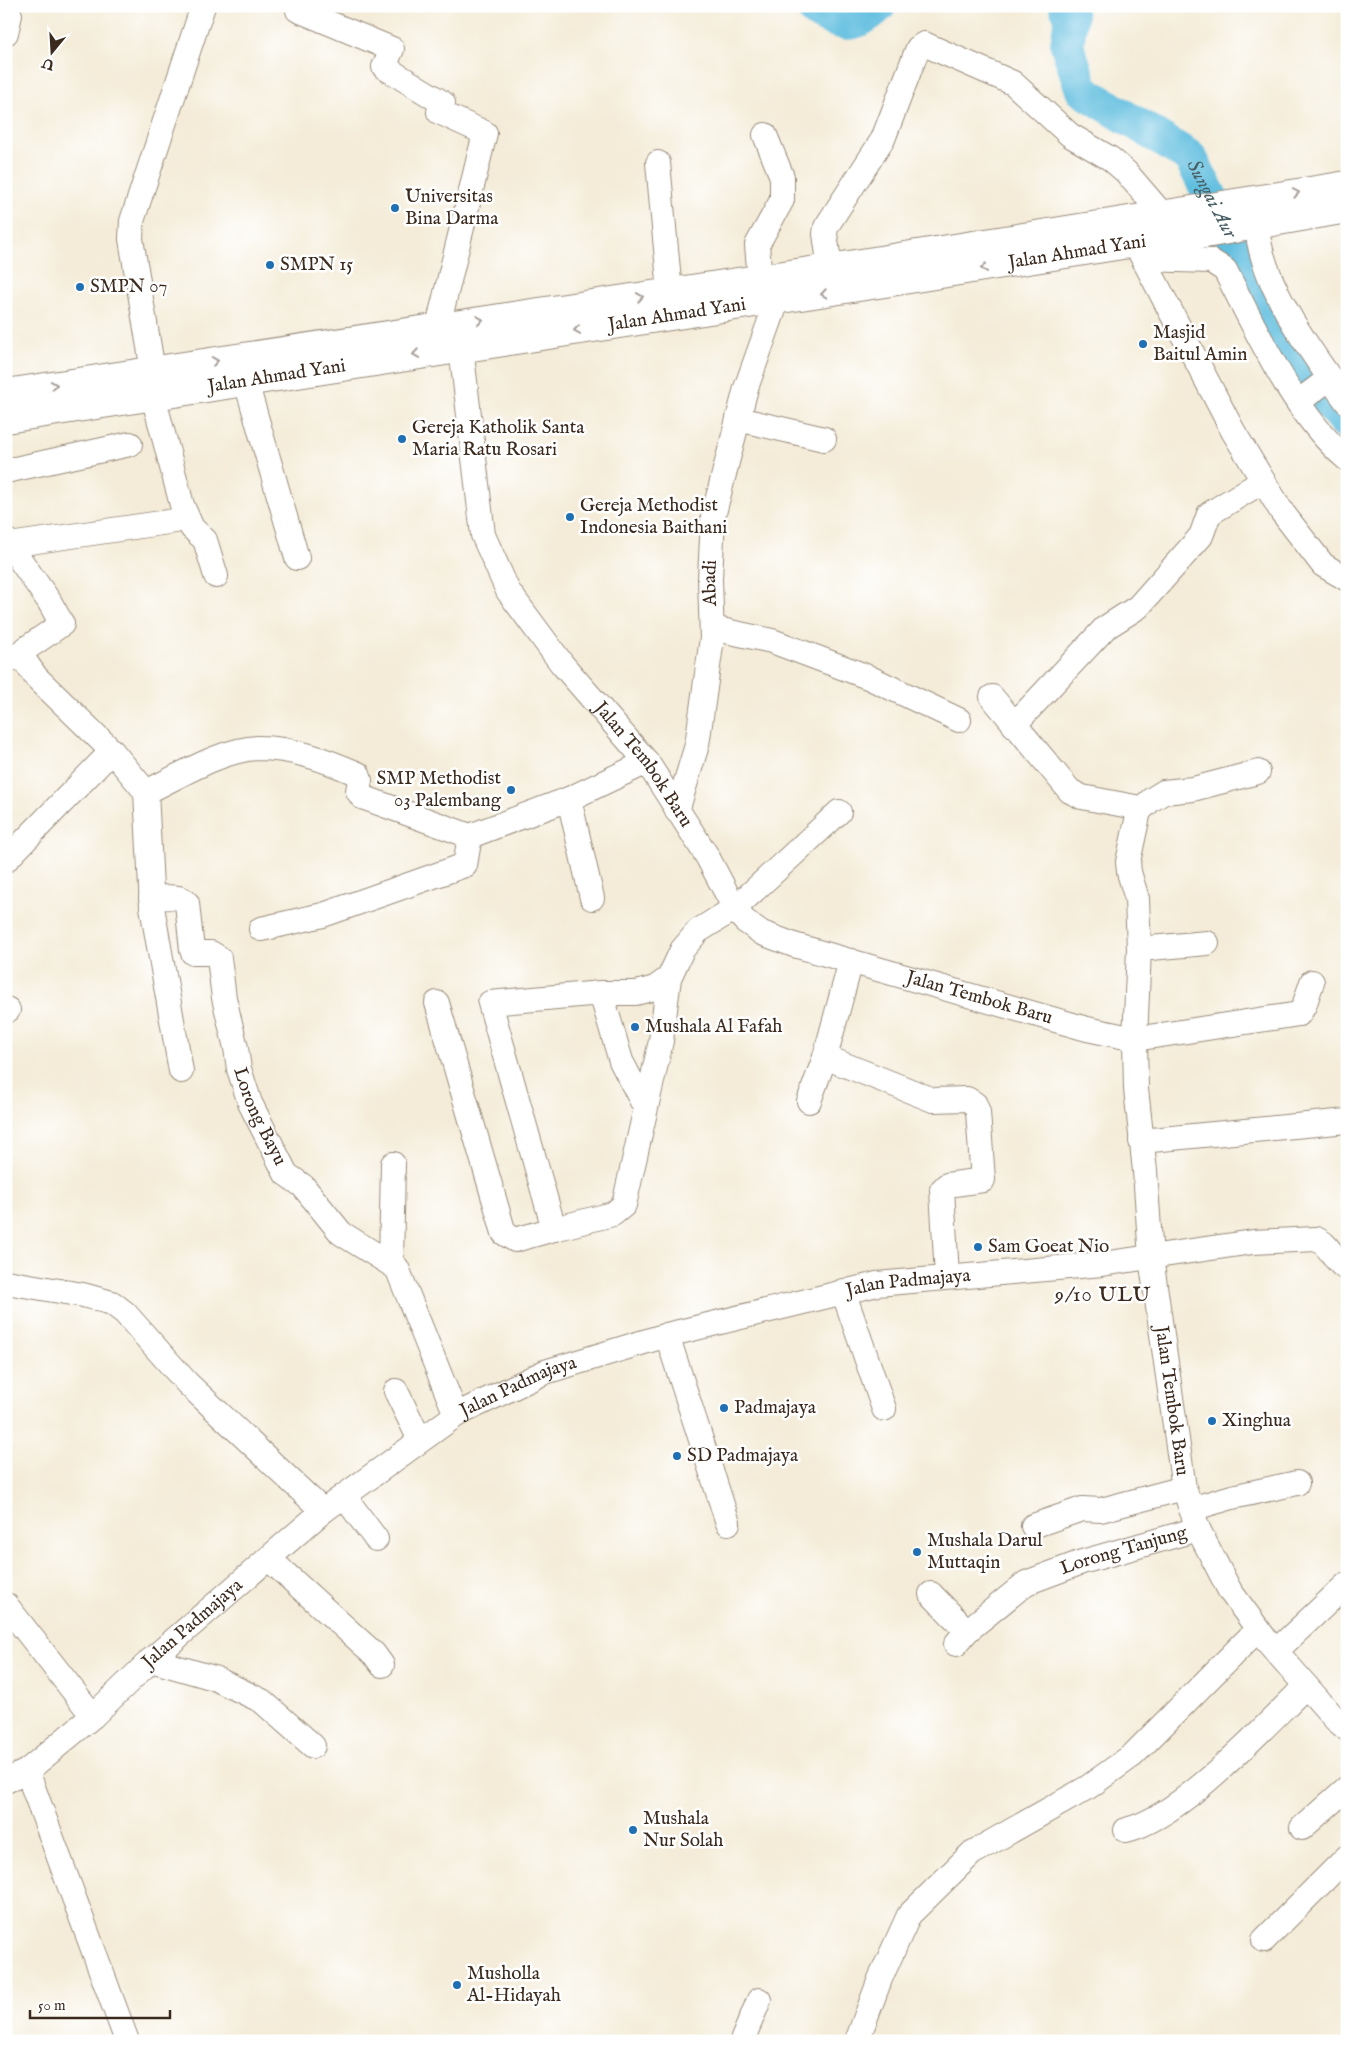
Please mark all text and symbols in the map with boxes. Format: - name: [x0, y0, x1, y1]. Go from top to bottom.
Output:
- north arrow: [28, 28, 78, 78]
- text: U: [39, 53, 58, 74]
- water label: Sungai Aur: [1181, 155, 1243, 243]
- place label: Universitas Bina Darma: [405, 185, 499, 231]
- one-way arrow: [1292, 189, 1300, 199]
- marker: Universitas Bina Darma: [389, 202, 401, 214]
- street label: Jalan Ahmad Yani: [1005, 230, 1147, 275]
- place label: SMPN 15: [280, 253, 353, 277]
- marker: SMPN 15: [264, 259, 276, 271]
- one-way arrow: [980, 262, 989, 272]
- place label: SMPN 07: [90, 275, 167, 299]
- marker: SMPN 07: [74, 281, 86, 293]
- one-way arrow: [820, 288, 828, 298]
- one-way arrow: [636, 292, 645, 302]
- street label: Jalan Ahmad Yani: [604, 293, 748, 338]
- one-way arrow: [475, 316, 484, 326]
- place label: Masjid Baitul Amin: [1153, 321, 1247, 367]
- one-way arrow: [572, 325, 581, 335]
- marker: Masjid Baitul Amin: [1137, 338, 1149, 350]
- one-way arrow: [412, 349, 420, 359]
- street label: Jalan Ahmad Yani: [204, 354, 347, 399]
- one-way arrow: [211, 356, 219, 366]
- one-way arrow: [50, 381, 59, 391]
- place label: Gereja Katholik Santa Maria Ratu Rosari: [412, 416, 585, 462]
- marker: Gereja Katholik Santa Maria Ratu Rosari: [396, 433, 408, 445]
- place label: Gereja Methodist Indonesia Baithani: [580, 494, 727, 540]
- marker: Gereja Methodist Indonesia Baithani: [564, 511, 576, 523]
- street label: Abadi: [698, 559, 723, 608]
- street label: Jalan Tembok Baru: [587, 695, 698, 832]
- place label: SMP Methodist 03 Palembang: [377, 767, 502, 813]
- marker: SMP Methodist 03 Palembang: [505, 784, 517, 796]
- street label: Jalan Tembok Baru: [901, 965, 1055, 1031]
- place label: Mushala Al Fafah: [645, 1015, 782, 1039]
- marker: Mushala Al Fafah: [629, 1021, 641, 1033]
- street label: Lorong Bayu: [227, 1064, 292, 1170]
- place label: Sam Goeat Nio: [988, 1235, 1109, 1259]
- marker: Sam Goeat Nio: [972, 1241, 984, 1253]
- street label: Jalan Padmajaya: [842, 1264, 972, 1304]
- district label: 9/10 ULU: [1054, 1282, 1151, 1309]
- street label: Jalan Tembok Baru: [1149, 1322, 1194, 1477]
- street label: Jalan Padmajaya: [454, 1351, 580, 1424]
- place label: Padmajaya: [734, 1396, 817, 1420]
- marker: Padmajaya: [718, 1402, 730, 1414]
- place label: Xinghua: [1222, 1409, 1292, 1433]
- marker: Xinghua: [1206, 1415, 1218, 1427]
- place label: SD Padmajaya: [687, 1444, 799, 1468]
- marker: SD Padmajaya: [671, 1450, 683, 1462]
- street label: Lorong Tanjung: [1057, 1521, 1190, 1581]
- place label: Mushala Darul Muttaqin: [927, 1529, 1043, 1575]
- marker: Mushala Darul Muttaqin: [911, 1546, 923, 1558]
- street label: Jalan Padmajaya: [136, 1573, 249, 1675]
- place label: Mushala Nur Solah: [643, 1807, 723, 1853]
- marker: Mushala Nur Solah: [627, 1824, 639, 1836]
- place label: Musholla Al-Hidayah: [466, 1962, 561, 2008]
- marker: Musholla Al-Hidayah: [451, 1979, 463, 1991]
- scale bar: [30, 1987, 170, 2019]
- text: 50 m: [38, 1996, 66, 2015]

